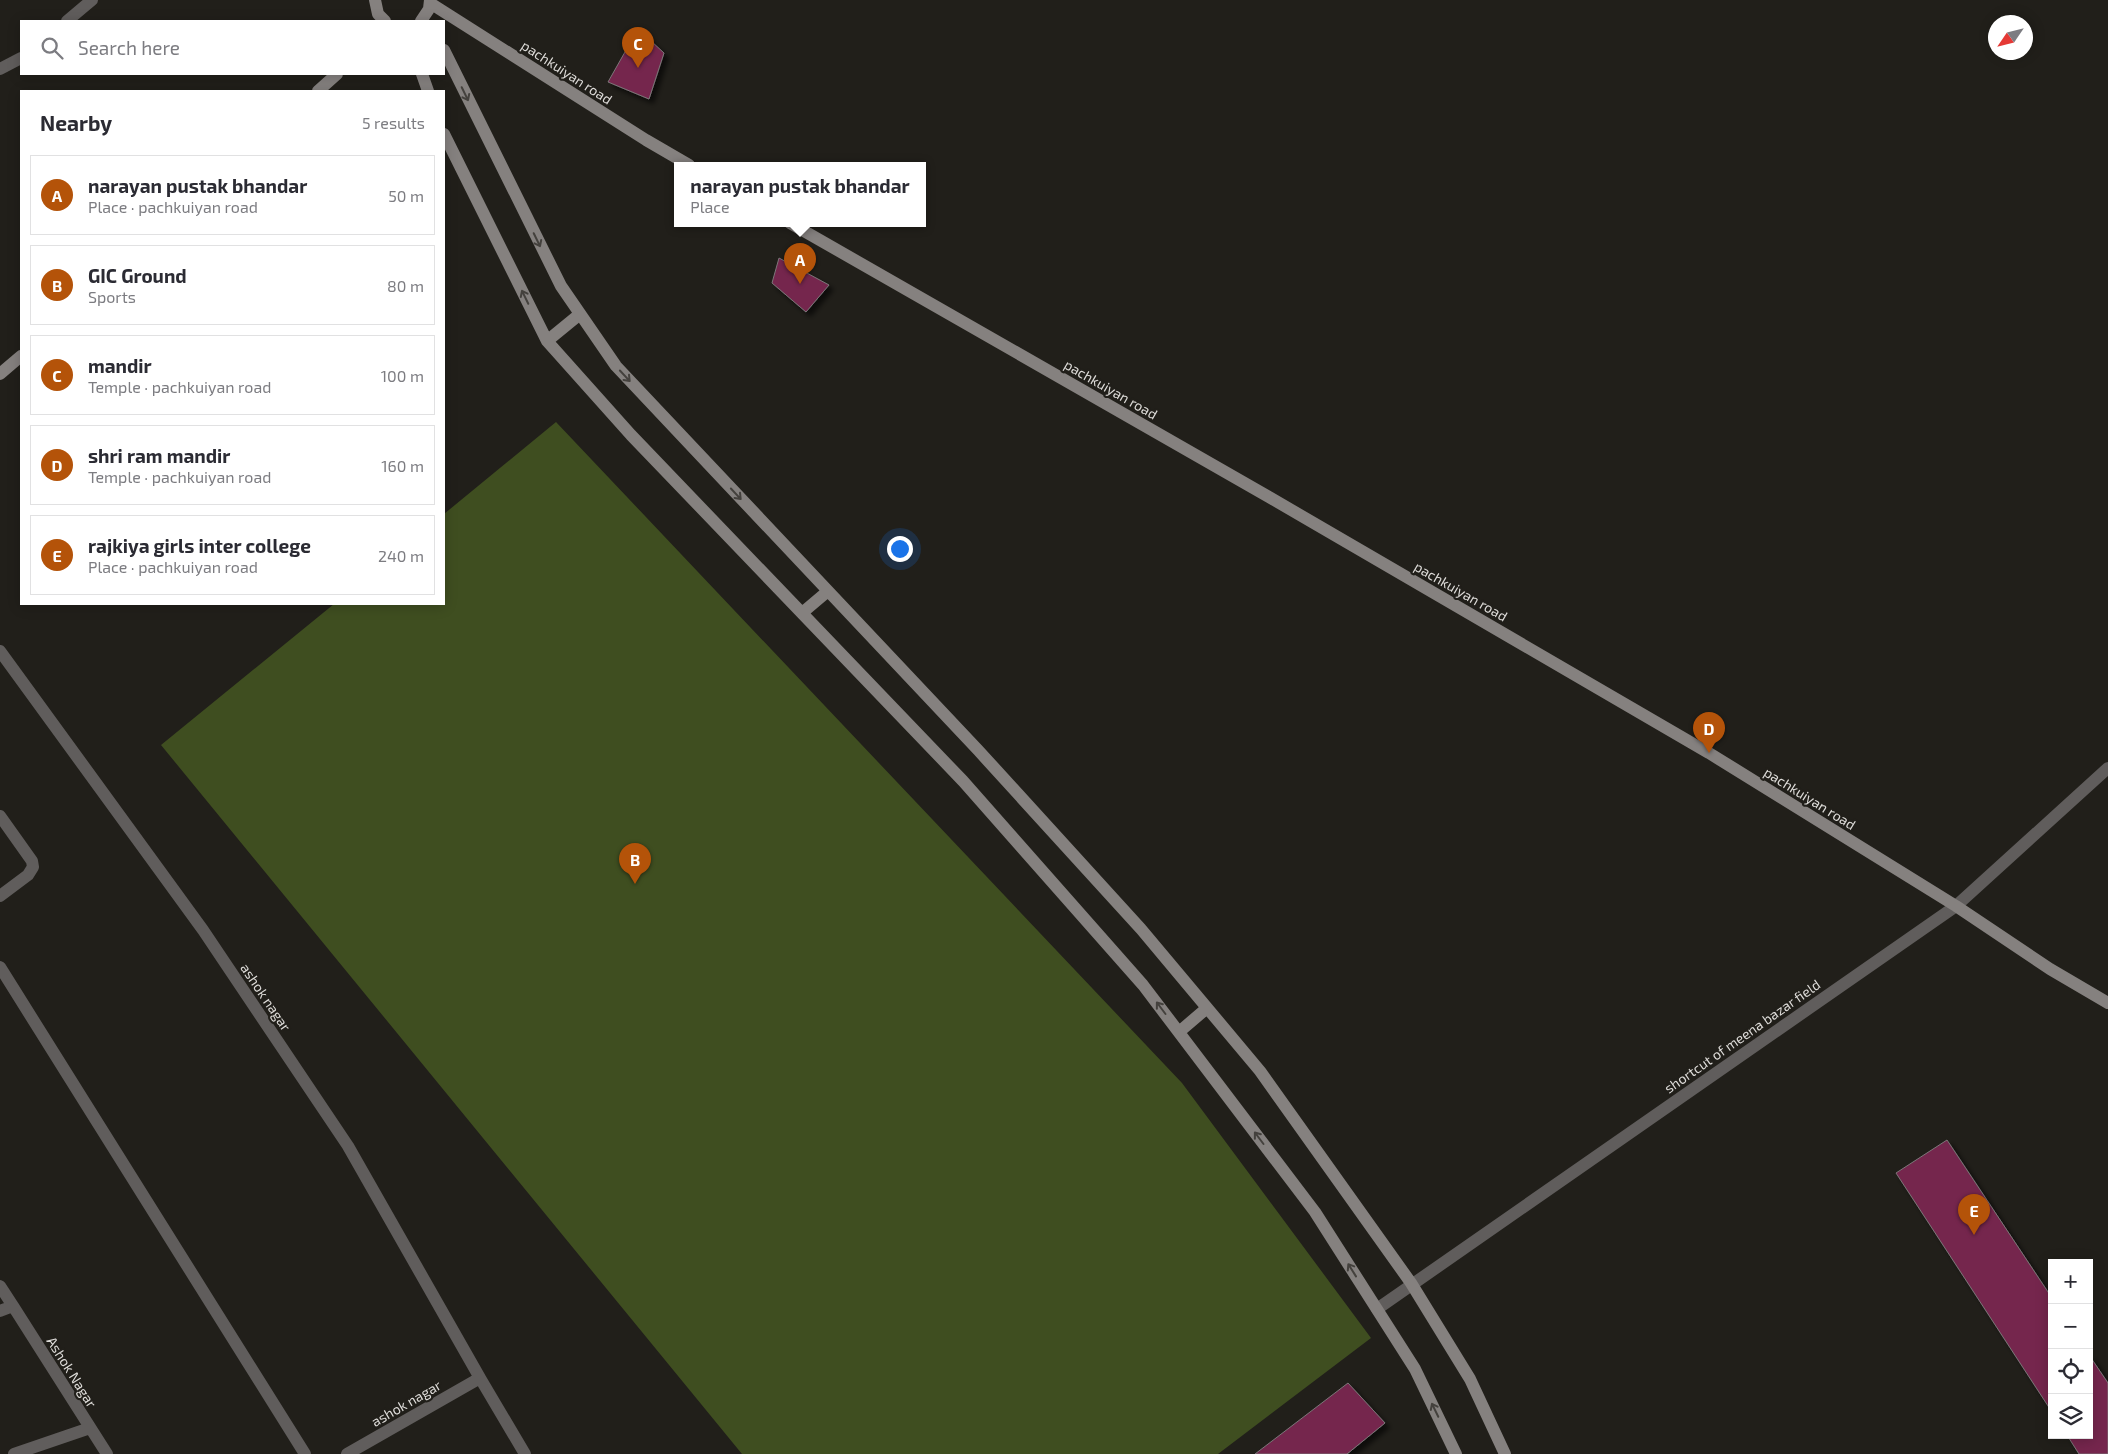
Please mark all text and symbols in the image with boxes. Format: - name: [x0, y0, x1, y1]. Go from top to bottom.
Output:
- north arrow: [1988, 15, 2033, 60]
- search box: [20, 20, 445, 75]
- pin: C: [622, 27, 654, 68]
- icon: search: [38, 34, 66, 62]
- text: Search here: [78, 36, 180, 59]
- street label: pachkuiyan road: [518, 36, 616, 108]
- one-way arrow: [461, 86, 470, 101]
- text: Nearby: [40, 110, 112, 135]
- text: 5 results: [362, 113, 425, 132]
- popup: [674, 162, 926, 227]
- text: narayan pustak bhandar: [88, 174, 307, 197]
- text: narayan pustak bhandar: [690, 174, 910, 197]
- text: A: [52, 186, 62, 205]
- text: 50 m: [388, 186, 424, 205]
- text: Place · pachkuiyan road: [88, 197, 258, 216]
- text: Place: [690, 197, 730, 216]
- one-way arrow: [533, 232, 543, 247]
- pin: A: [784, 243, 816, 284]
- text: GIC Ground: [88, 264, 187, 287]
- text: B: [52, 276, 62, 295]
- text: 80 m: [387, 276, 424, 295]
- text: Sports: [88, 287, 136, 306]
- one-way arrow: [520, 290, 530, 305]
- text: mandir: [88, 354, 152, 377]
- street label: pachkuiyan road: [1061, 355, 1161, 423]
- text: C: [52, 366, 62, 385]
- text: 100 m: [381, 366, 424, 385]
- one-way arrow: [619, 369, 631, 382]
- text: Temple · pachkuiyan road: [88, 377, 271, 396]
- text: shri ram mandir: [88, 444, 230, 467]
- text: D: [52, 456, 62, 475]
- text: 160 m: [381, 456, 424, 475]
- text: Temple · pachkuiyan road: [88, 467, 271, 486]
- one-way arrow: [730, 487, 742, 500]
- text: rajkiya girls inter college: [88, 534, 311, 557]
- your location: [887, 536, 913, 562]
- text: E: [52, 546, 62, 565]
- text: 240 m: [378, 546, 424, 565]
- text: Place · pachkuiyan road: [88, 557, 258, 576]
- street label: pachkuiyan road: [1411, 557, 1511, 625]
- pin: D: [1693, 712, 1725, 753]
- street label: pachkuiyan road: [1761, 763, 1859, 833]
- pin: B: [619, 843, 651, 884]
- street label: ashok nagar: [237, 960, 295, 1034]
- street label: shortcut of meena bazar field: [1661, 975, 1823, 1097]
- one-way arrow: [1155, 1002, 1166, 1015]
- one-way arrow: [1254, 1131, 1265, 1144]
- pin: E: [1958, 1194, 1990, 1235]
- map controls: [2048, 1259, 2093, 1439]
- button: +: [2048, 1259, 2093, 1304]
- one-way arrow: [1347, 1264, 1357, 1278]
- button: −: [2048, 1304, 2093, 1349]
- street label: Ashok Nagar: [43, 1333, 101, 1411]
- button: locate: [2048, 1349, 2093, 1394]
- street label: ashok nagar: [368, 1376, 444, 1430]
- button: layers: [2048, 1394, 2093, 1439]
- one-way arrow: [1429, 1403, 1439, 1418]

